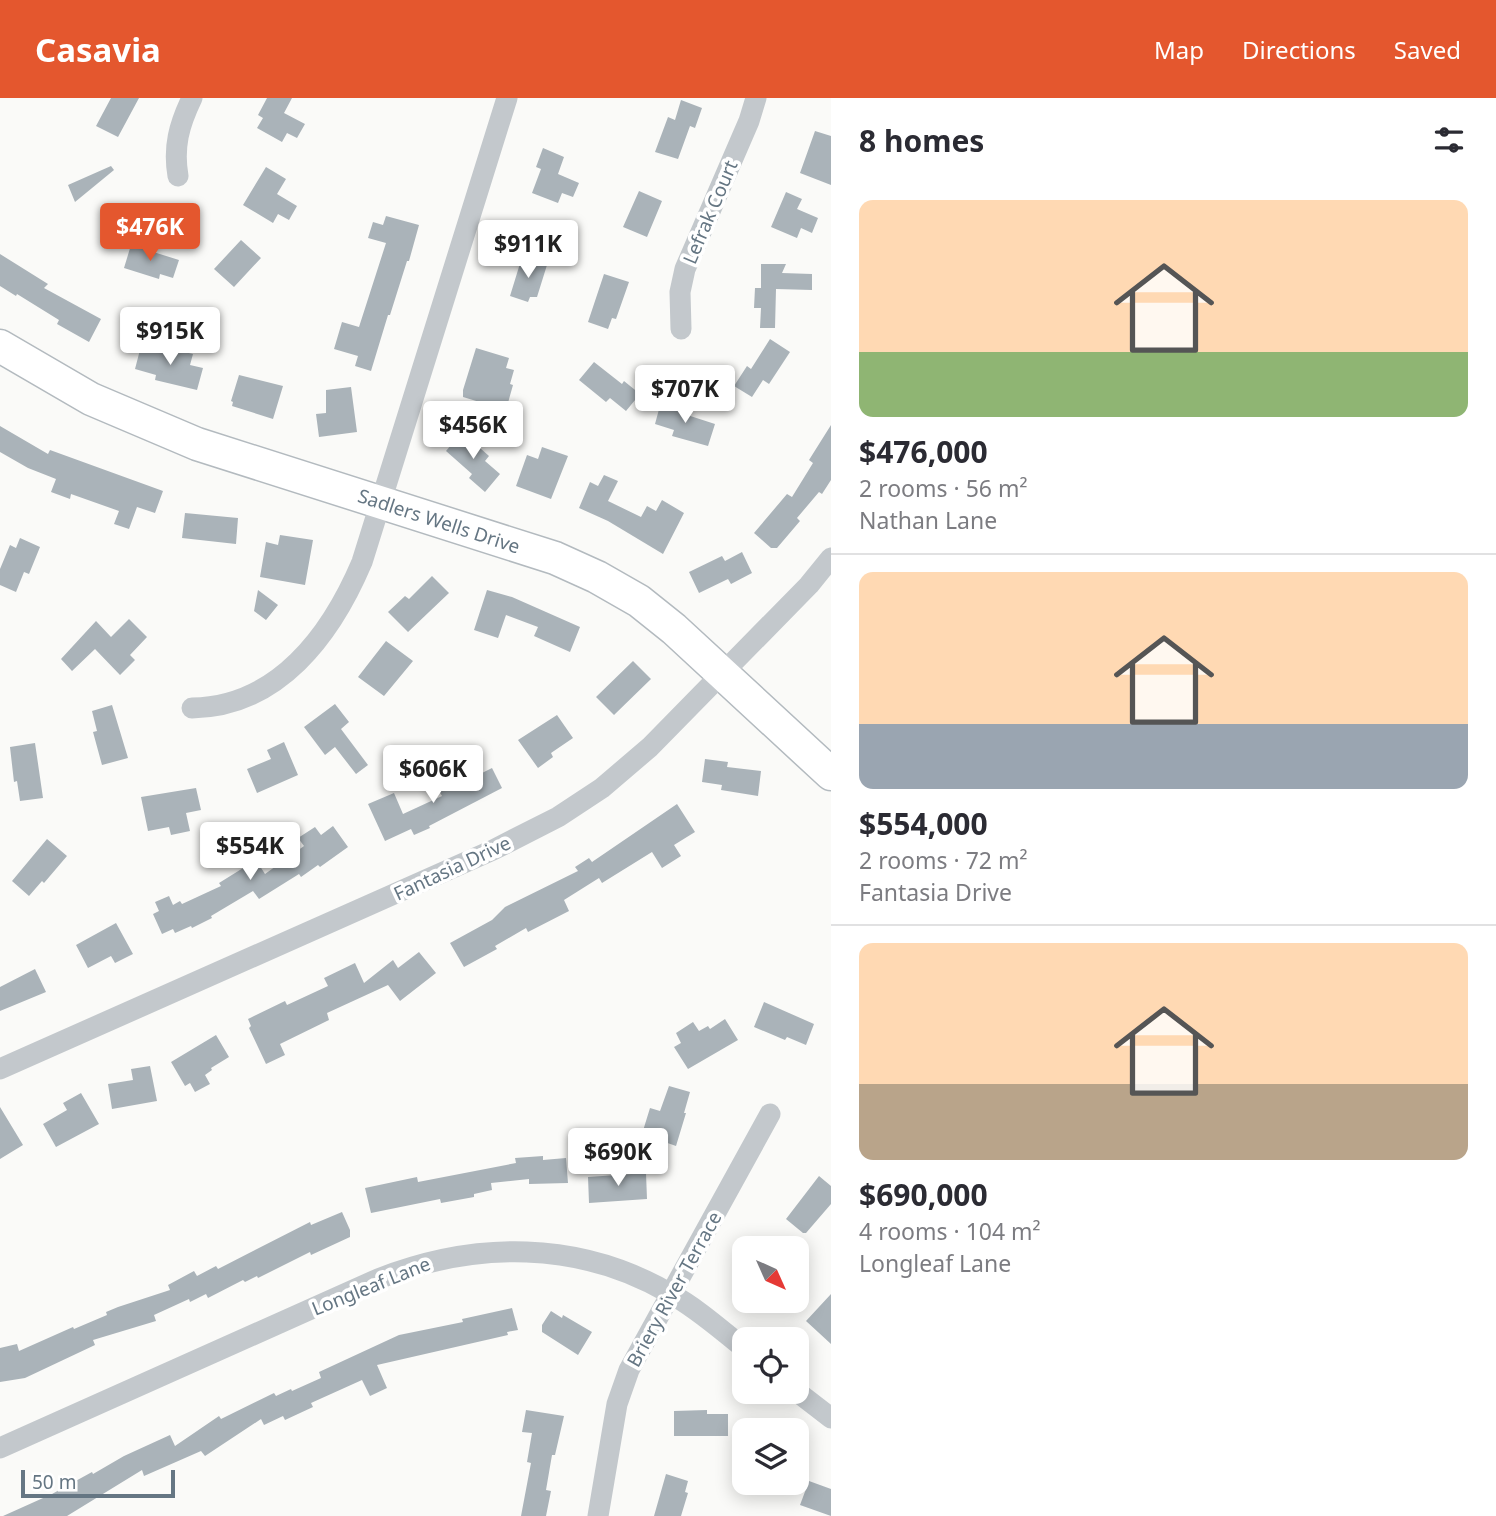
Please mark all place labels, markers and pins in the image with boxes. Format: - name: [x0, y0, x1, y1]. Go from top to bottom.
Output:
- pin: $476K: [101, 204, 199, 263]
- pin: $911K: [479, 220, 577, 280]
- pin: $915K: [121, 308, 219, 367]
- pin: $707K: [636, 366, 734, 425]
- pin: $456K: [424, 402, 522, 461]
- pin: $606K: [384, 746, 482, 805]
- pin: $554K: [201, 822, 299, 882]
- pin: $690K: [569, 1128, 667, 1188]

